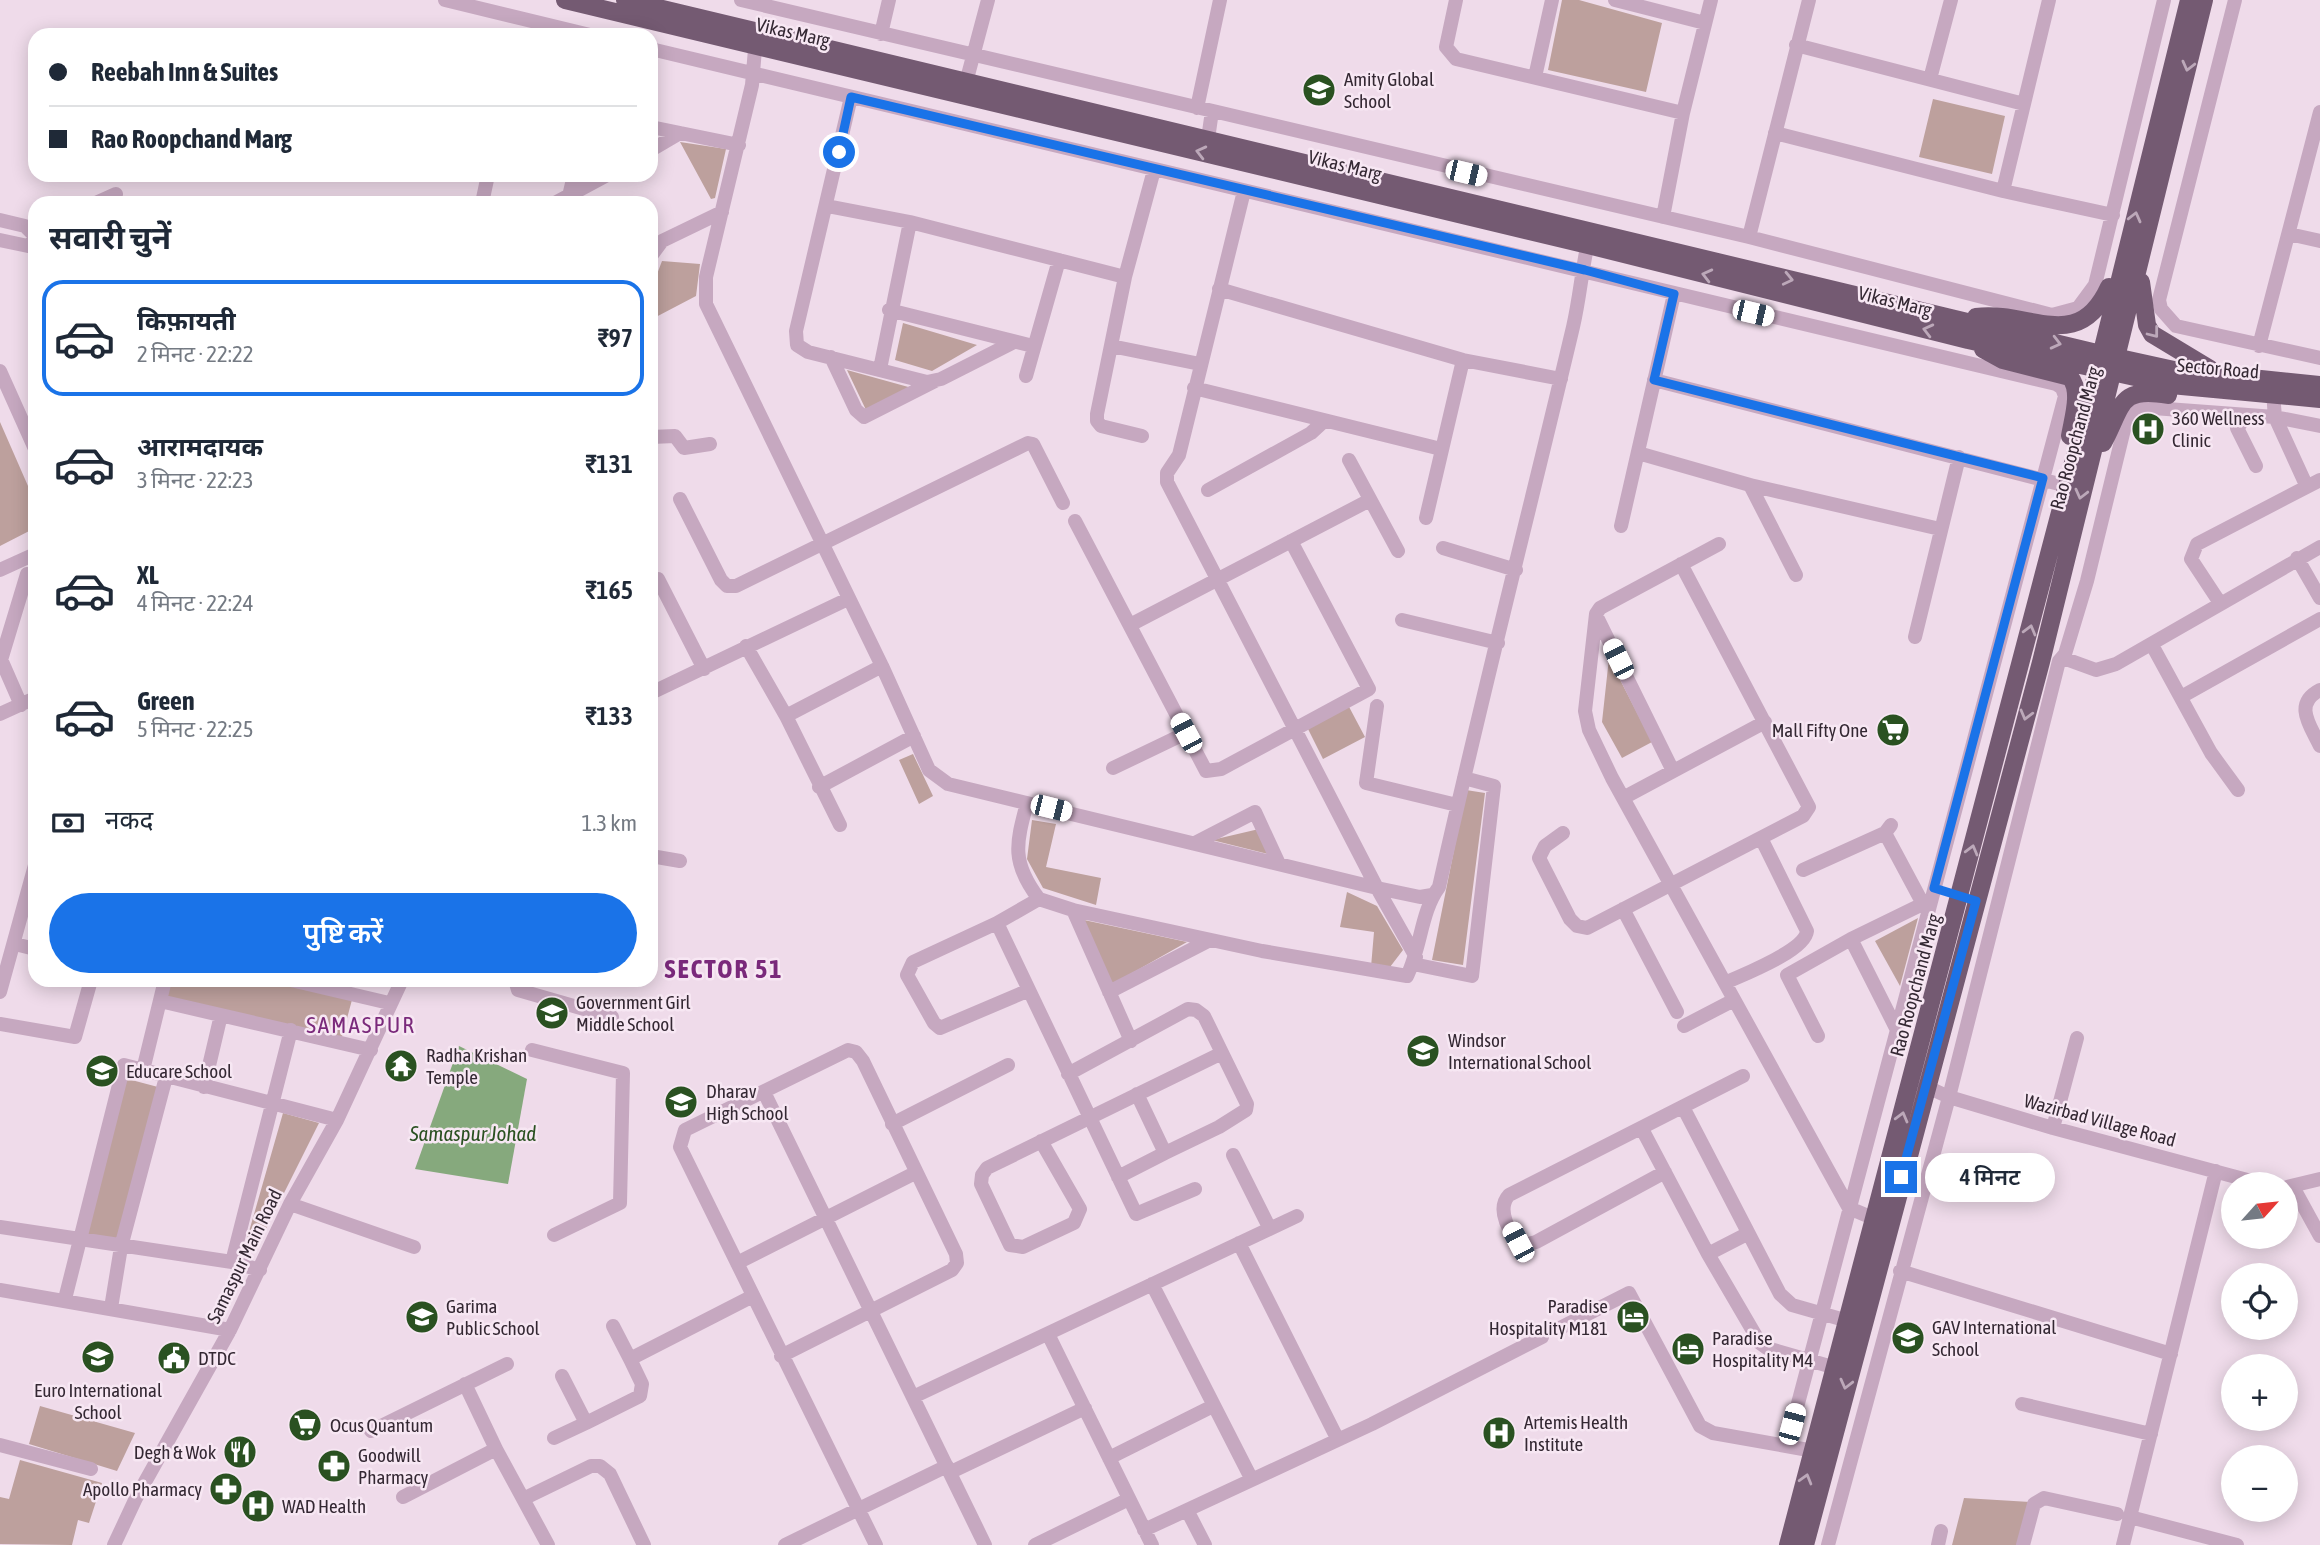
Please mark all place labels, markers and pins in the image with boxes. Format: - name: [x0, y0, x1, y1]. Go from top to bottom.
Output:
- place label: Amity Global School: [1344, 68, 1434, 112]
- school or university icon: Amity Global School: [1300, 71, 1338, 109]
- place label: 360 Wellness Clinic: [2172, 407, 2265, 451]
- hospital icon: 360 Wellness Clinic: [2129, 410, 2167, 448]
- supermarket icon: Mall Fifty One: [1874, 711, 1912, 749]
- place label: Mall Fifty One: [1772, 719, 1868, 741]
- place label: Government Girl Middle School: [576, 991, 691, 1035]
- school or university icon: Government Girl Middle School: [533, 994, 571, 1032]
- place label: Windsor International School: [1448, 1029, 1591, 1073]
- school or university icon: Windsor International School: [1404, 1032, 1442, 1070]
- place label: Radha Krishan Temple: [426, 1044, 527, 1088]
- temple icon: Radha Krishan Temple: [382, 1047, 420, 1085]
- school or university icon: Educare School: [83, 1052, 121, 1090]
- place label: Educare School: [126, 1060, 232, 1082]
- place label: Dharav High School: [706, 1080, 789, 1124]
- school or university icon: Dharav High School: [662, 1083, 700, 1121]
- place label: Garima Public School: [446, 1295, 540, 1339]
- place label: Paradise Hospitality M181: [1489, 1295, 1608, 1339]
- school or university icon: Garima Public School: [403, 1298, 441, 1336]
- hotel icon: Paradise Hospitality M181: [1614, 1298, 1652, 1336]
- place label: GAV International School: [1932, 1316, 2056, 1360]
- school or university icon: GAV International School: [1889, 1319, 1927, 1357]
- place label: Paradise Hospitality M4: [1712, 1327, 1813, 1371]
- hotel icon: Paradise Hospitality M4: [1669, 1330, 1707, 1368]
- school or university icon: Euro International School: [79, 1338, 117, 1376]
- public building icon: DTDC: [155, 1339, 193, 1377]
- place label: DTDC: [198, 1347, 236, 1369]
- place label: Euro International School: [34, 1379, 162, 1423]
- supermarket icon: Ocus Quantum: [286, 1406, 324, 1444]
- place label: Artemis Health Institute: [1524, 1411, 1628, 1455]
- place label: Ocus Quantum: [330, 1414, 433, 1436]
- hospital icon: Artemis Health Institute: [1480, 1414, 1518, 1452]
- restaurant icon: Degh & Wok: [221, 1433, 259, 1471]
- place label: Degh & Wok: [134, 1441, 217, 1463]
- place label: Goodwill Pharmacy: [358, 1444, 429, 1488]
- pharmacy icon: Goodwill Pharmacy: [315, 1447, 353, 1485]
- pharmacy icon: Apollo Pharmacy: [207, 1470, 245, 1508]
- place label: Apollo Pharmacy: [83, 1478, 202, 1500]
- hospital icon: WAD Health: [239, 1487, 277, 1525]
- place label: WAD Health: [282, 1495, 366, 1517]

